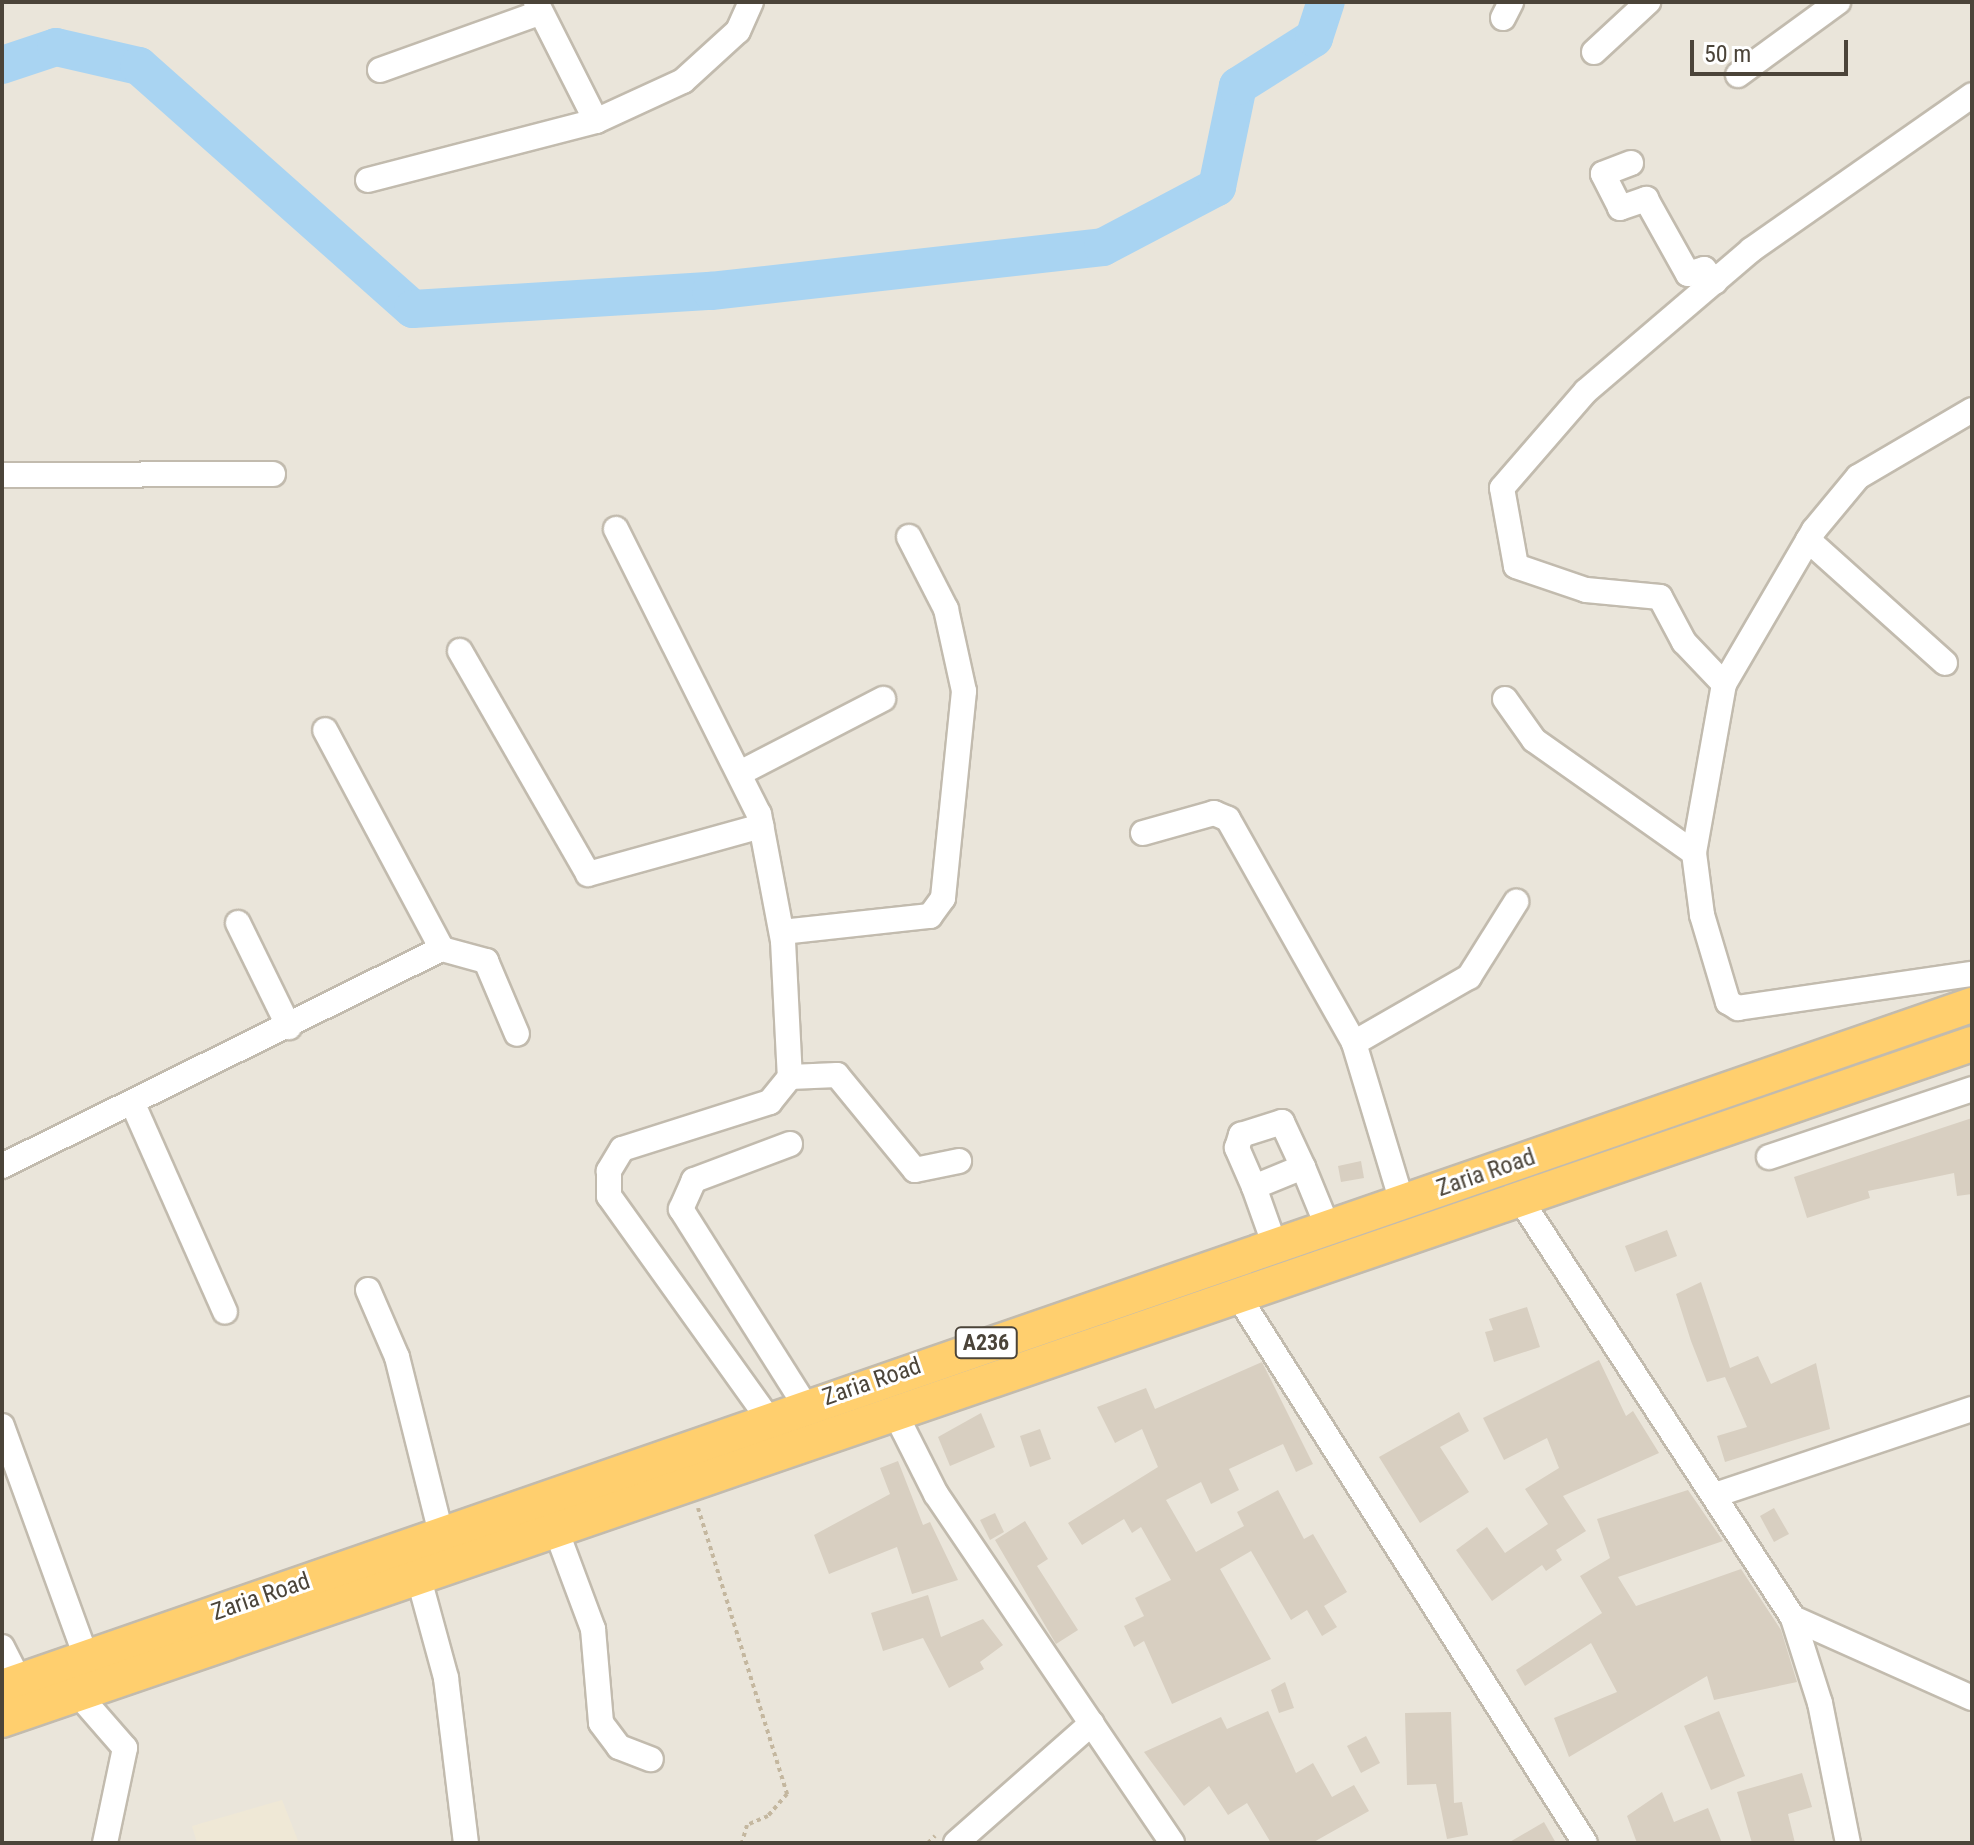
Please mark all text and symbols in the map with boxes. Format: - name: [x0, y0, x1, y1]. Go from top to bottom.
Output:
- scale bar: [1694, 24, 1852, 74]
- text: 50 m: [1704, 40, 1751, 68]
- street label: Zaria Road: [1433, 1143, 1539, 1203]
- road number: A236: [954, 1325, 1018, 1361]
- street label: Zaria Road: [819, 1352, 925, 1412]
- street label: Zaria Road: [208, 1567, 314, 1627]

